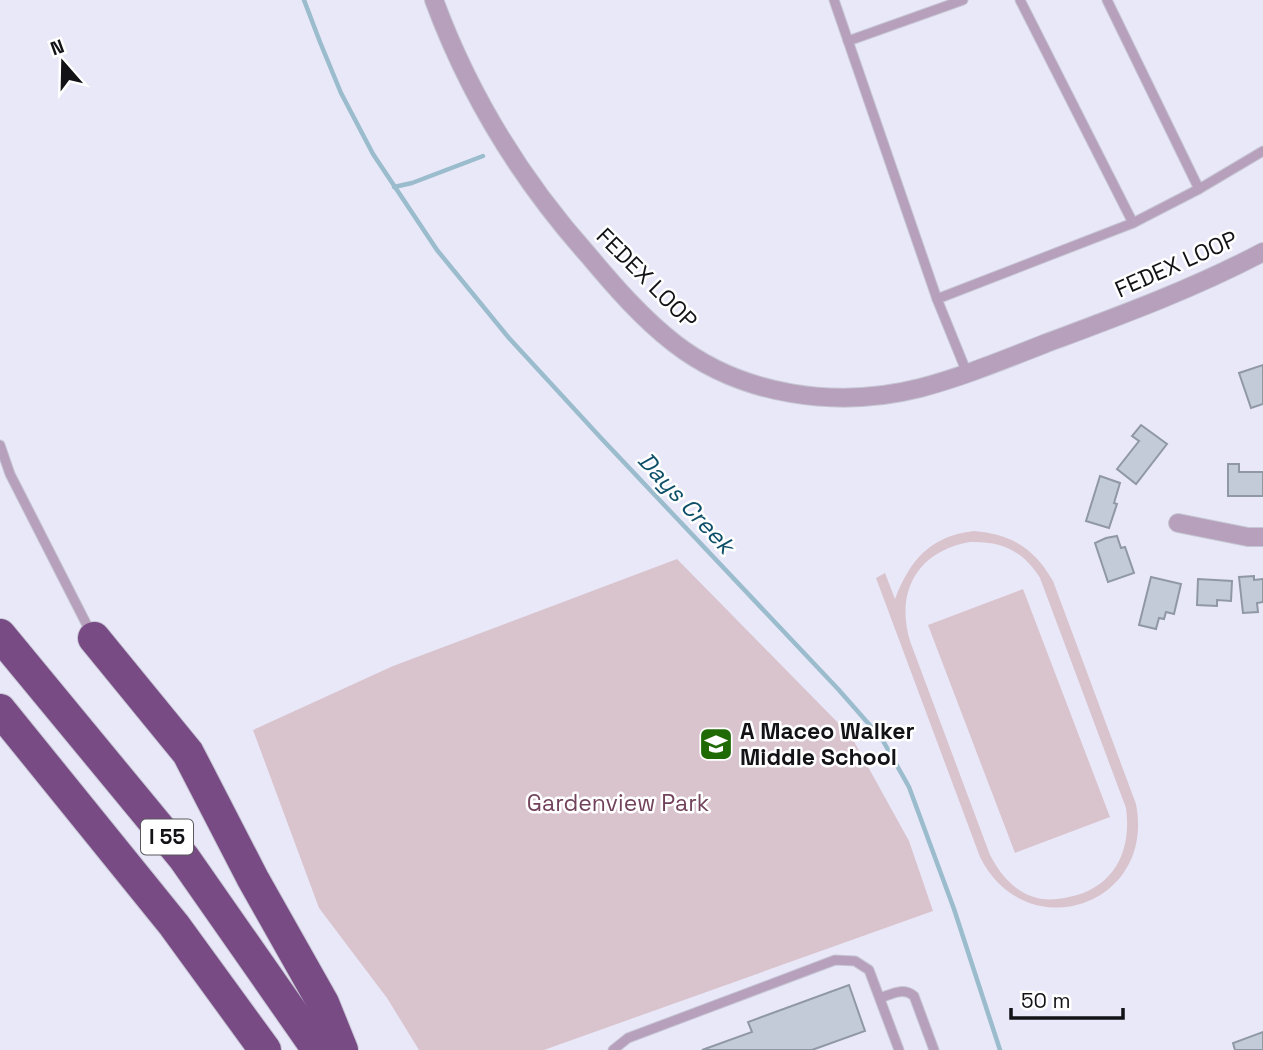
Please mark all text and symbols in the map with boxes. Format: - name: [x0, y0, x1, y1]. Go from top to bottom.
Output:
- north arrow: [28, 28, 98, 98]
- text: N: [47, 34, 68, 61]
- street label: FEDEX LOOP: [590, 221, 704, 335]
- street label: FEDEX LOOP: [1110, 224, 1242, 304]
- water label: Days Creek: [631, 445, 744, 562]
- place label: A Maceo Walker Middle School: [740, 716, 915, 772]
- school or university icon: A Maceo Walker Middle School: [697, 725, 735, 763]
- park label: Gardenview Park: [527, 788, 709, 818]
- road number: I 55: [141, 820, 193, 854]
- scale bar: [1011, 976, 1123, 1020]
- text: 50 m: [1021, 987, 1071, 1014]

